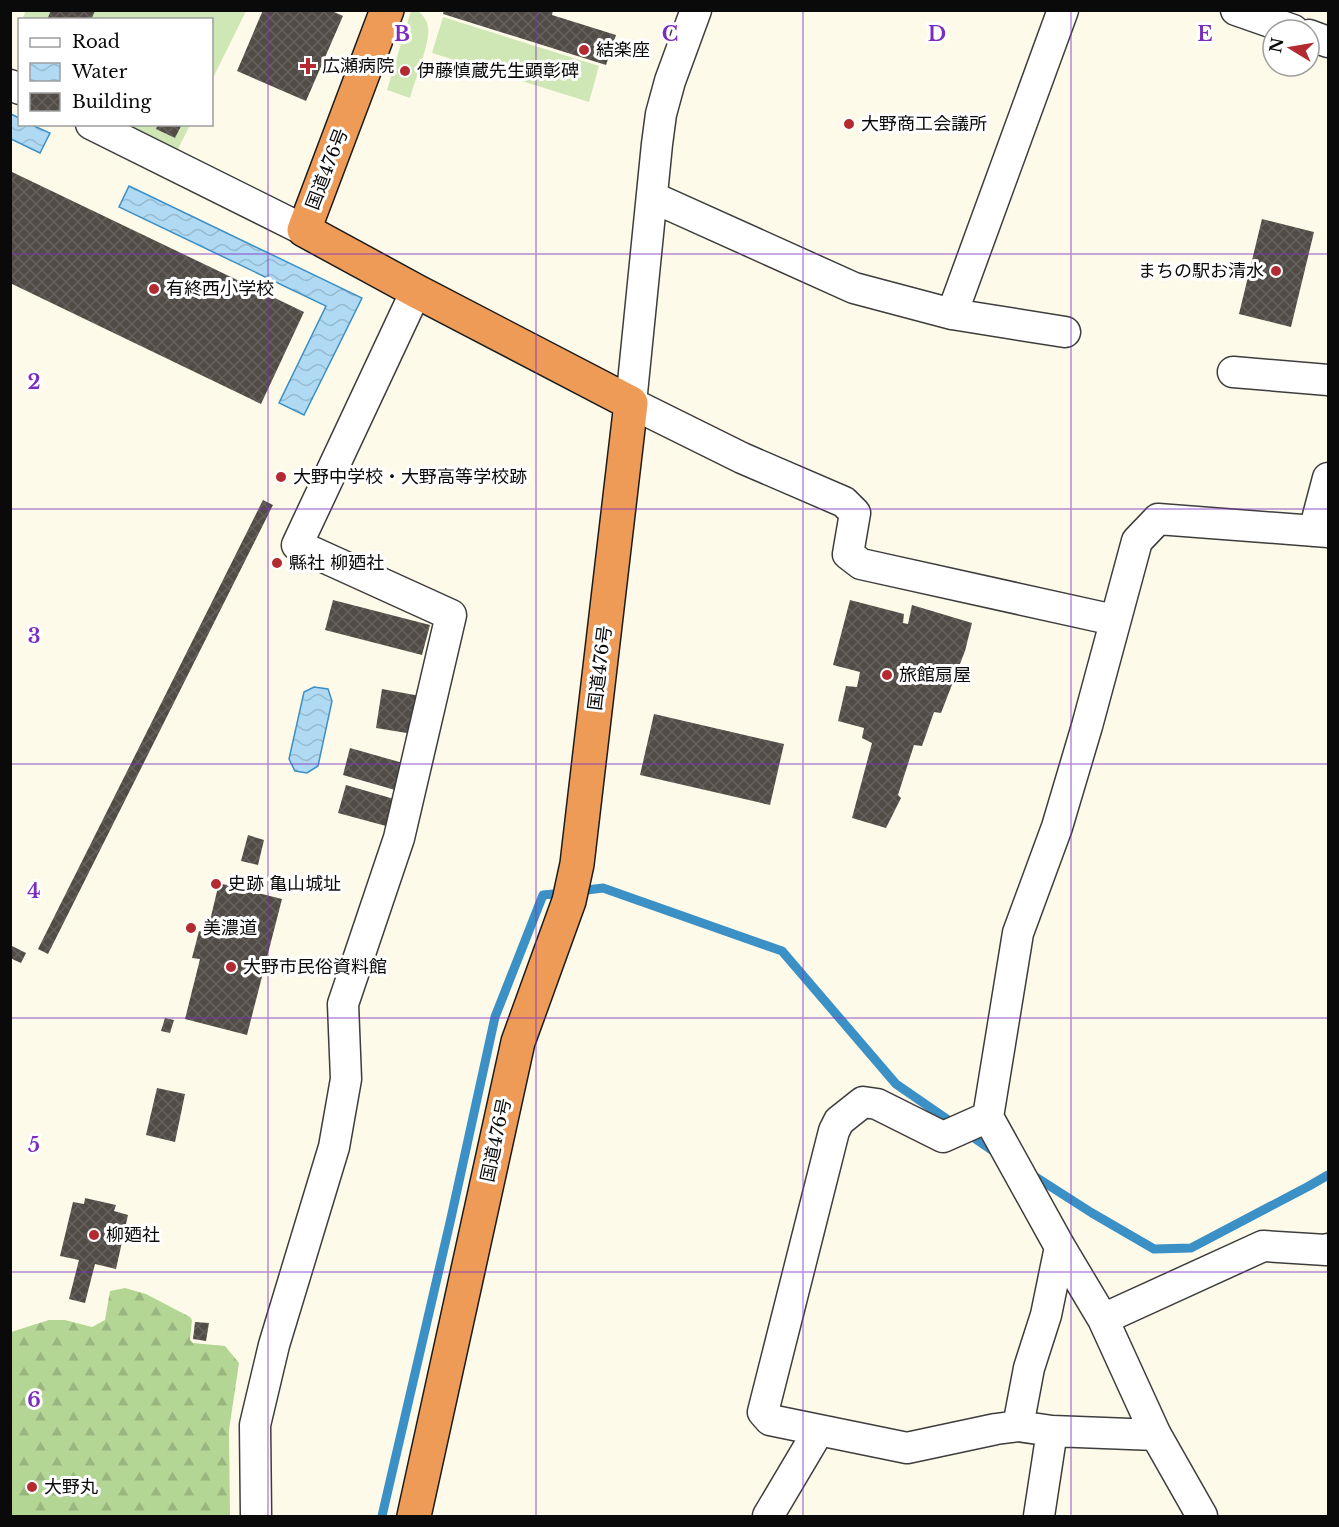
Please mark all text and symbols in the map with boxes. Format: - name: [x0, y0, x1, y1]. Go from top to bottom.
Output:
- legend: [18, 18, 213, 126]
- north arrow: [1261, 18, 1321, 78]
- text: B: [394, 22, 410, 46]
- text: C: [662, 22, 678, 46]
- text: D: [928, 22, 946, 46]
- text: E: [1197, 22, 1213, 46]
- text: Road: [72, 31, 120, 53]
- text: N: [1265, 36, 1288, 54]
- place label: 結楽座: [596, 39, 650, 61]
- marker: 結楽座: [577, 43, 591, 57]
- place label: 広瀬病院: [322, 55, 394, 77]
- marker: 広瀬病院: [299, 57, 317, 75]
- place label: 伊藤慎蔵先生顕彰碑: [417, 60, 579, 82]
- text: Water: [71, 61, 128, 83]
- marker: 伊藤慎蔵先生顕彰碑: [398, 64, 412, 78]
- text: Building: [72, 91, 151, 113]
- place label: 大野商工会議所: [861, 113, 987, 135]
- marker: 大野商工会議所: [842, 117, 856, 131]
- street label: 国道476号: [301, 125, 353, 213]
- place label: まちの駅お清水: [1138, 260, 1264, 282]
- marker: まちの駅お清水: [1269, 264, 1283, 278]
- place label: 有終西小学校: [166, 278, 274, 300]
- marker: 有終西小学校: [147, 282, 161, 296]
- text: 2: [27, 370, 41, 394]
- place label: 大野中学校・大野高等学校跡: [293, 466, 527, 488]
- marker: 大野中学校・大野高等学校跡: [274, 470, 288, 484]
- place label: 縣社 柳廼社: [289, 552, 384, 574]
- marker: 縣社 柳廼社: [270, 556, 284, 570]
- text: 3: [28, 624, 40, 648]
- street label: 国道476号: [584, 624, 616, 712]
- place label: 旅館扇屋: [899, 664, 971, 686]
- marker: 旅館扇屋: [880, 668, 894, 682]
- place label: 史跡 亀山城址: [228, 873, 341, 895]
- marker: 史跡 亀山城址: [209, 877, 223, 891]
- text: 4: [27, 879, 41, 903]
- place label: 美濃道: [203, 917, 257, 939]
- marker: 美濃道: [184, 921, 198, 935]
- place label: 大野市民俗資料館: [243, 956, 387, 978]
- marker: 大野市民俗資料館: [224, 960, 238, 974]
- street label: 国道476号: [476, 1096, 516, 1184]
- text: 5: [28, 1133, 40, 1157]
- place label: 柳廼社: [106, 1224, 160, 1246]
- marker: 柳廼社: [87, 1228, 101, 1242]
- text: 6: [27, 1388, 41, 1412]
- place label: 大野丸: [44, 1476, 98, 1498]
- marker: 大野丸: [25, 1480, 39, 1494]

